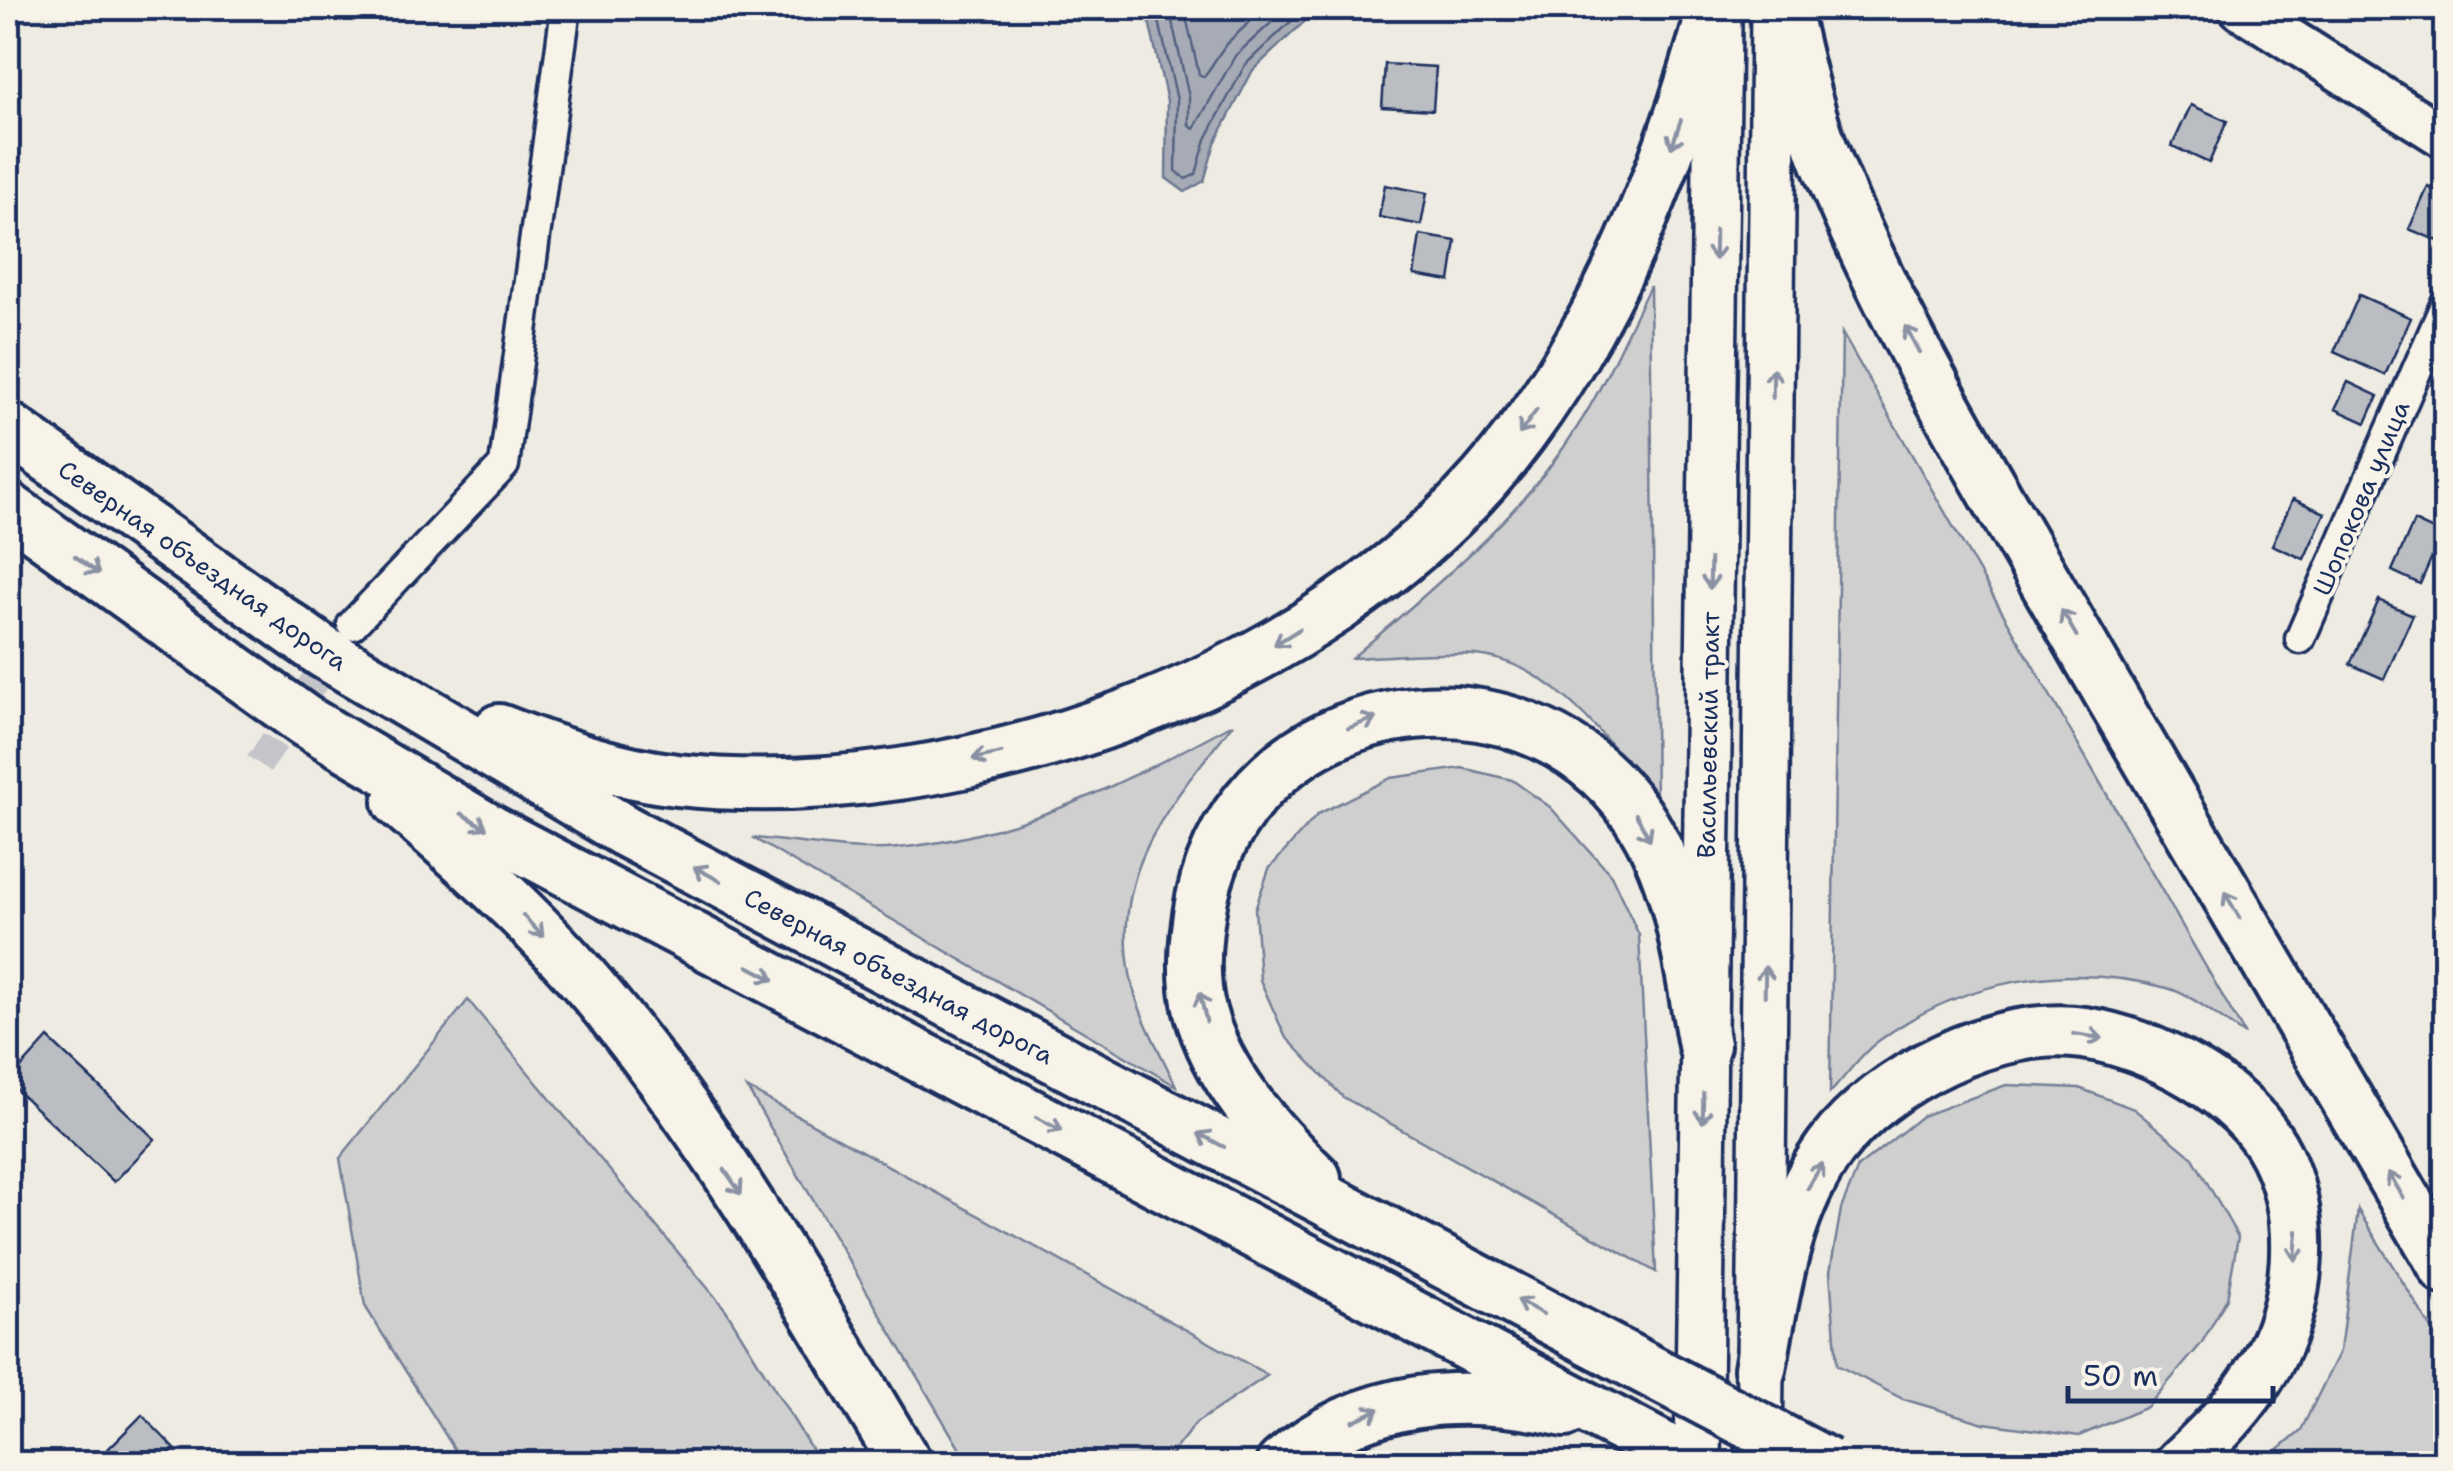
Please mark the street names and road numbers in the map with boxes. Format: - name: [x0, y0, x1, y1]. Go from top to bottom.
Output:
- street label: Шопокова улица: [2305, 395, 2418, 601]
- street label: Северная объездная дорога: [52, 452, 355, 678]
- street label: Васильевский тракт: [1689, 611, 1727, 859]
- street label: Северная объездная дорога: [738, 880, 1060, 1072]

